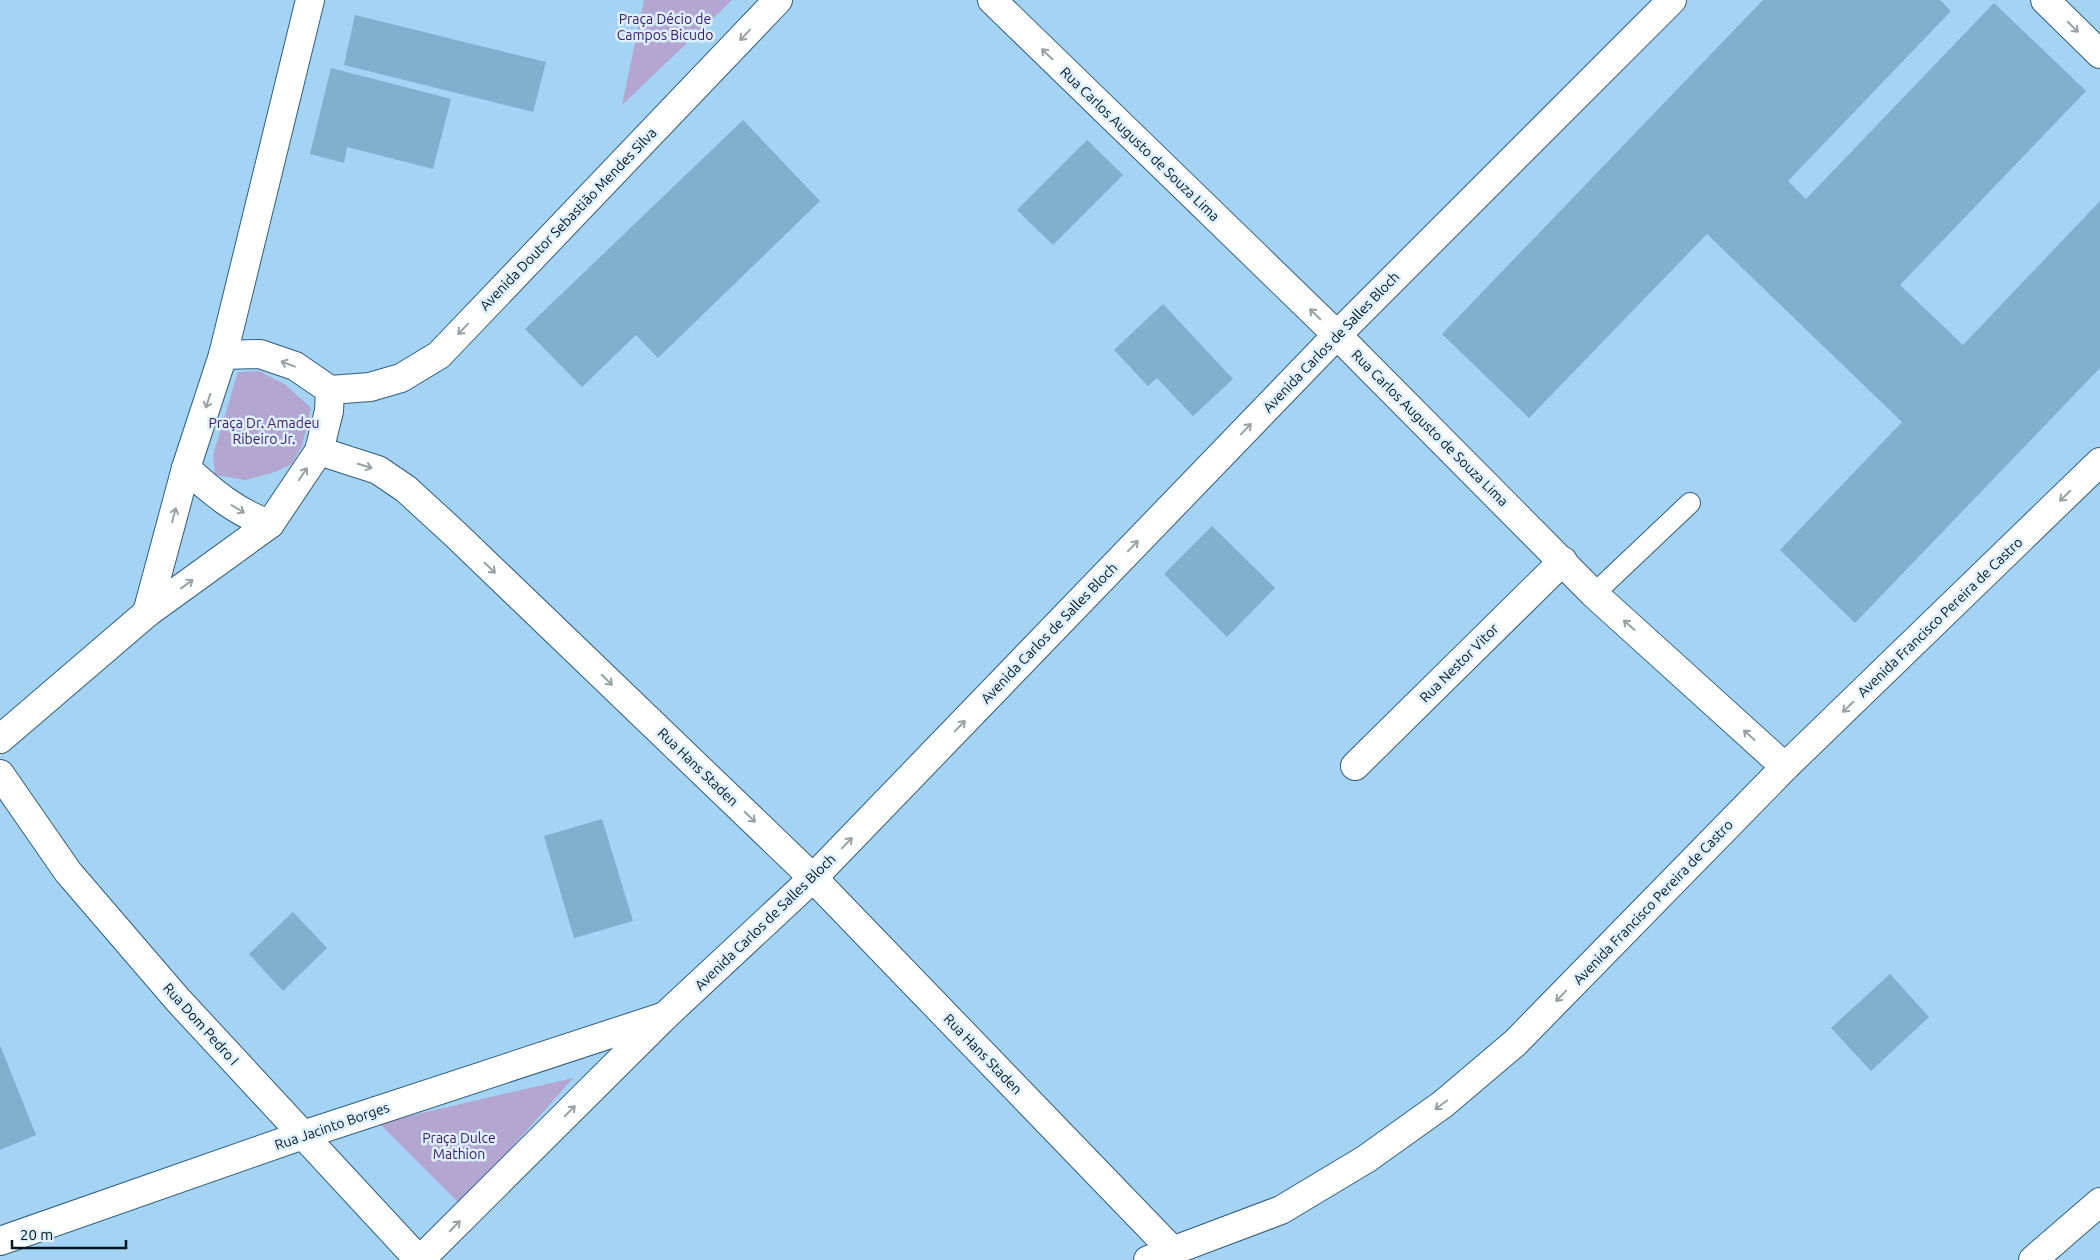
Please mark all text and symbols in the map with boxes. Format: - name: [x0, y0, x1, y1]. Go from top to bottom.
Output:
- park label: Praça Décio de Campos Bicudo: [617, 11, 713, 43]
- one-way arrow: [2066, 21, 2079, 33]
- one-way arrow: [739, 29, 751, 42]
- one-way arrow: [1041, 48, 1054, 60]
- street label: Rua Carlos Augusto de Souza Lima: [1057, 64, 1223, 224]
- street label: Avenida Doutor Sebastião Mendes Silva: [476, 125, 660, 313]
- street label: Avenida Carlos de Salles Bloch: [1260, 268, 1402, 416]
- one-way arrow: [1308, 308, 1321, 320]
- one-way arrow: [457, 323, 469, 336]
- street label: Rua Carlos Augusto de Souza Lima: [1348, 346, 1512, 510]
- one-way arrow: [281, 359, 296, 368]
- one-way arrow: [202, 393, 212, 409]
- park label: Praça Dr. Amadeu Ribeiro Jr.: [208, 415, 320, 447]
- one-way arrow: [1240, 423, 1252, 435]
- one-way arrow: [357, 461, 373, 471]
- one-way arrow: [299, 468, 309, 482]
- one-way arrow: [2059, 490, 2071, 502]
- one-way arrow: [230, 505, 244, 515]
- one-way arrow: [169, 507, 179, 523]
- street label: Avenida Francisco Pereira de Castro: [1854, 534, 2026, 700]
- one-way arrow: [1127, 540, 1139, 552]
- street label: Avenida Carlos de Salles Bloch: [978, 559, 1120, 707]
- one-way arrow: [484, 562, 496, 574]
- one-way arrow: [180, 579, 194, 589]
- one-way arrow: [1622, 619, 1635, 631]
- street label: Rua Nestor Vitor: [1416, 620, 1502, 706]
- one-way arrow: [601, 674, 613, 686]
- one-way arrow: [1841, 701, 1854, 713]
- one-way arrow: [954, 720, 966, 732]
- street label: Rua Hans Staden: [655, 725, 741, 809]
- one-way arrow: [1743, 729, 1756, 740]
- one-way arrow: [743, 811, 756, 823]
- street label: Avenida Francisco Pereira de Castro: [1570, 816, 1736, 988]
- one-way arrow: [841, 836, 853, 849]
- street label: Avenida Carlos de Salles Bloch: [691, 851, 839, 993]
- street label: Rua Dom Pedro I: [160, 980, 242, 1068]
- one-way arrow: [1555, 990, 1567, 1003]
- street label: Rua Hans Staden: [941, 1011, 1025, 1097]
- street label: Rua Jacinto Borges: [273, 1099, 391, 1153]
- one-way arrow: [1435, 1100, 1448, 1111]
- one-way arrow: [564, 1105, 576, 1117]
- park label: Praça Dulce Mathion: [422, 1130, 496, 1162]
- scale bar: [12, 1218, 126, 1250]
- one-way arrow: [449, 1219, 461, 1232]
- text: 20 m: [20, 1226, 53, 1243]

